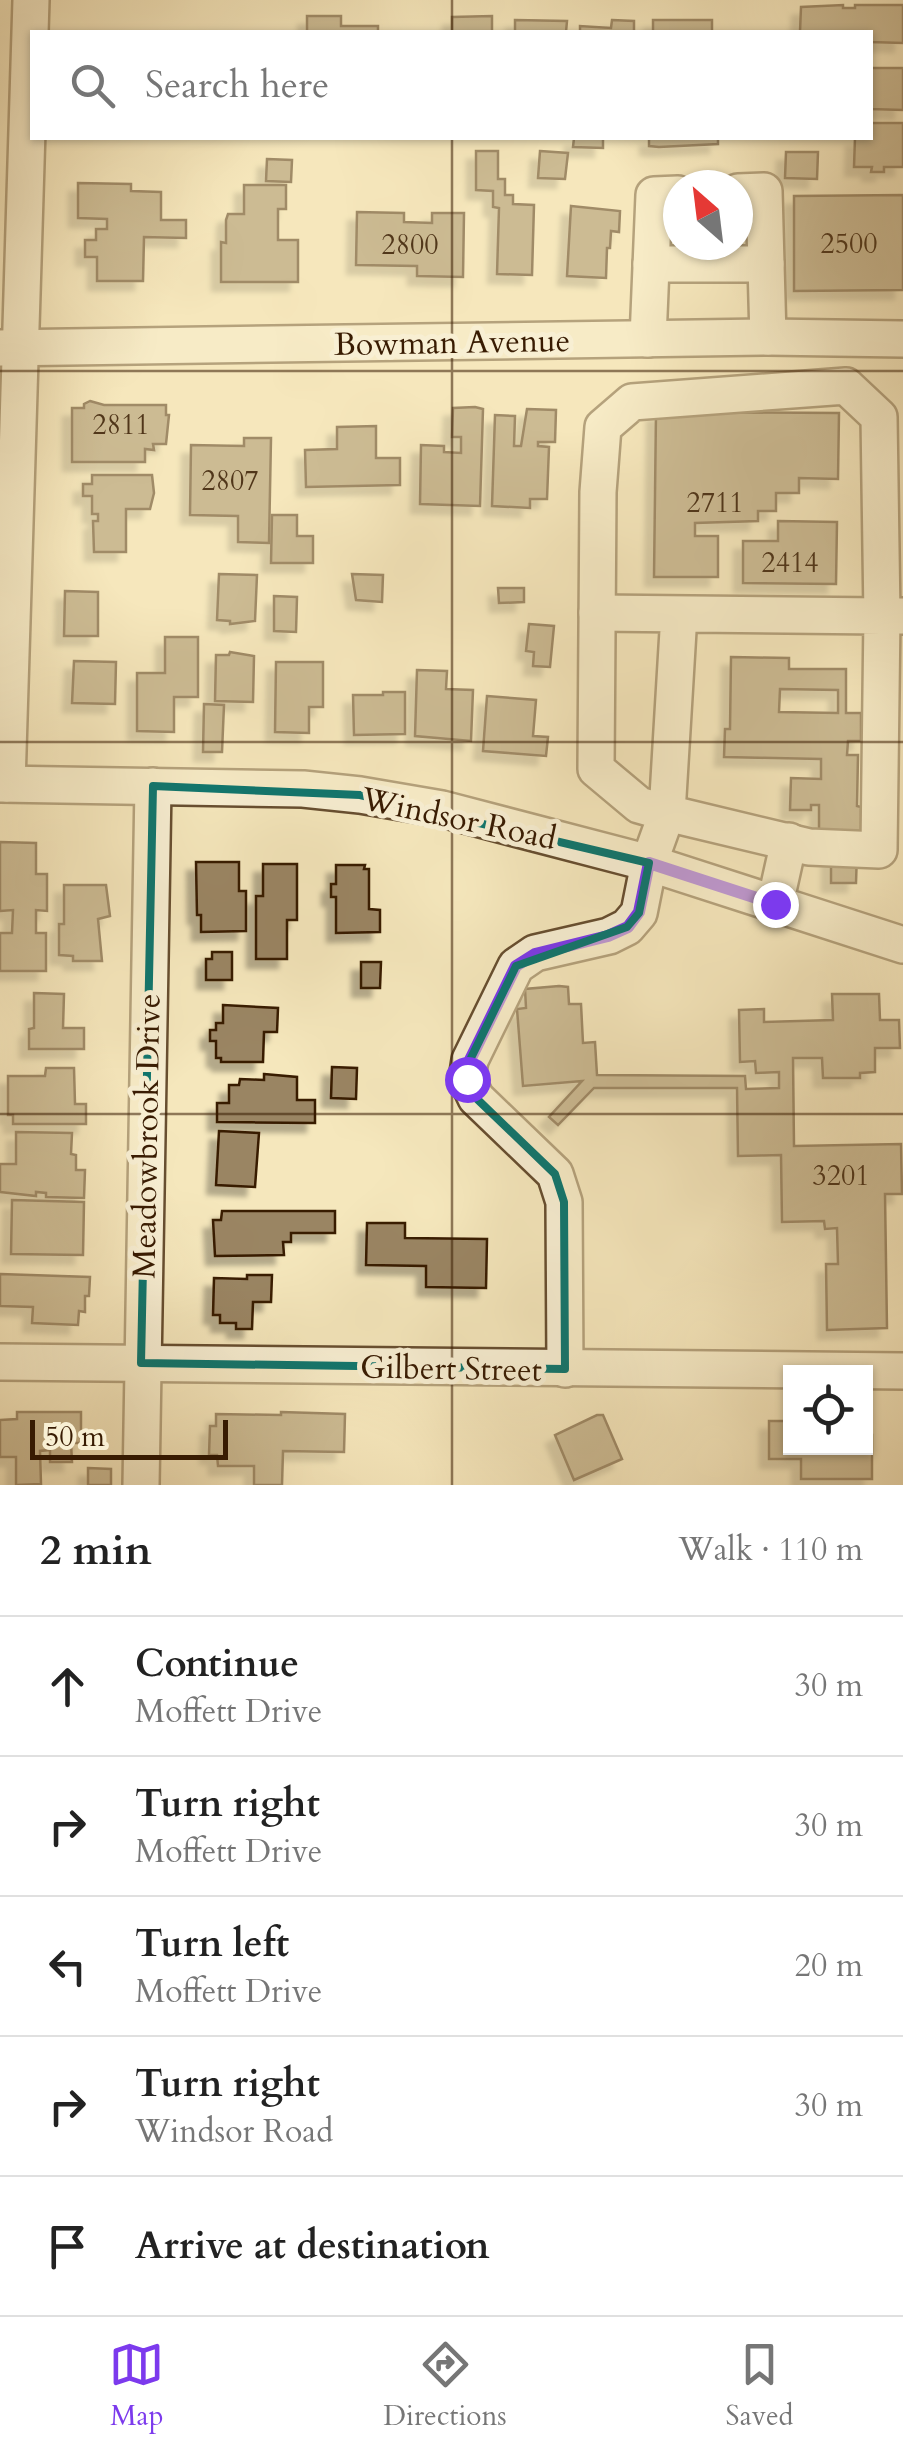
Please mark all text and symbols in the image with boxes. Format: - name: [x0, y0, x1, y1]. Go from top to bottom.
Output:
- search box: [30, 30, 873, 140]
- icon: search: [65, 58, 120, 113]
- text: Search here: [145, 59, 329, 111]
- north arrow: [663, 170, 753, 260]
- house number: 2500: [820, 225, 878, 263]
- house number: 2800: [381, 226, 439, 264]
- street label: Bowman Avenue: [334, 319, 570, 367]
- house number: 2811: [92, 406, 150, 444]
- house number: 2807: [201, 462, 259, 500]
- house number: 2711: [686, 484, 744, 522]
- house number: 2414: [761, 544, 819, 582]
- street label: Windsor Road: [356, 777, 560, 861]
- route end: [753, 882, 799, 928]
- street label: Meadowbrook Drive: [123, 993, 171, 1279]
- route start: [445, 1057, 491, 1103]
- house number: 3201: [812, 1157, 870, 1195]
- street label: Gilbert Street: [360, 1345, 542, 1393]
- map controls: [783, 1365, 873, 1455]
- button: locate: [783, 1365, 873, 1455]
- scale bar: [30, 1415, 228, 1460]
- text: 50 m: [45, 1418, 105, 1456]
- text: 2 min: [40, 1522, 152, 1579]
- text: Walk · 110 m: [678, 1528, 863, 1572]
- text: Continue: [135, 1638, 299, 1690]
- icon: ahead: [40, 1659, 95, 1714]
- text: 30 m: [795, 1664, 863, 1708]
- text: Moffett Drive: [135, 1690, 322, 1734]
- text: Turn right: [135, 1778, 320, 1830]
- icon: right: [40, 1799, 95, 1854]
- text: 30 m: [795, 1804, 863, 1848]
- text: Moffett Drive: [135, 1830, 322, 1874]
- text: Turn left: [135, 1918, 289, 1970]
- icon: left: [40, 1939, 95, 1994]
- text: 20 m: [795, 1944, 863, 1988]
- text: Moffett Drive: [135, 1970, 322, 2014]
- text: Turn right: [135, 2058, 320, 2110]
- icon: right: [40, 2079, 95, 2134]
- text: 30 m: [795, 2084, 863, 2128]
- text: Windsor Road: [135, 2110, 333, 2154]
- icon: arrive: [40, 2219, 95, 2274]
- text: Arrive at destination: [135, 2220, 490, 2272]
- tab: Map: [109, 2337, 164, 2435]
- tab: Directions: [383, 2337, 507, 2435]
- tab: Saved: [726, 2337, 794, 2435]

